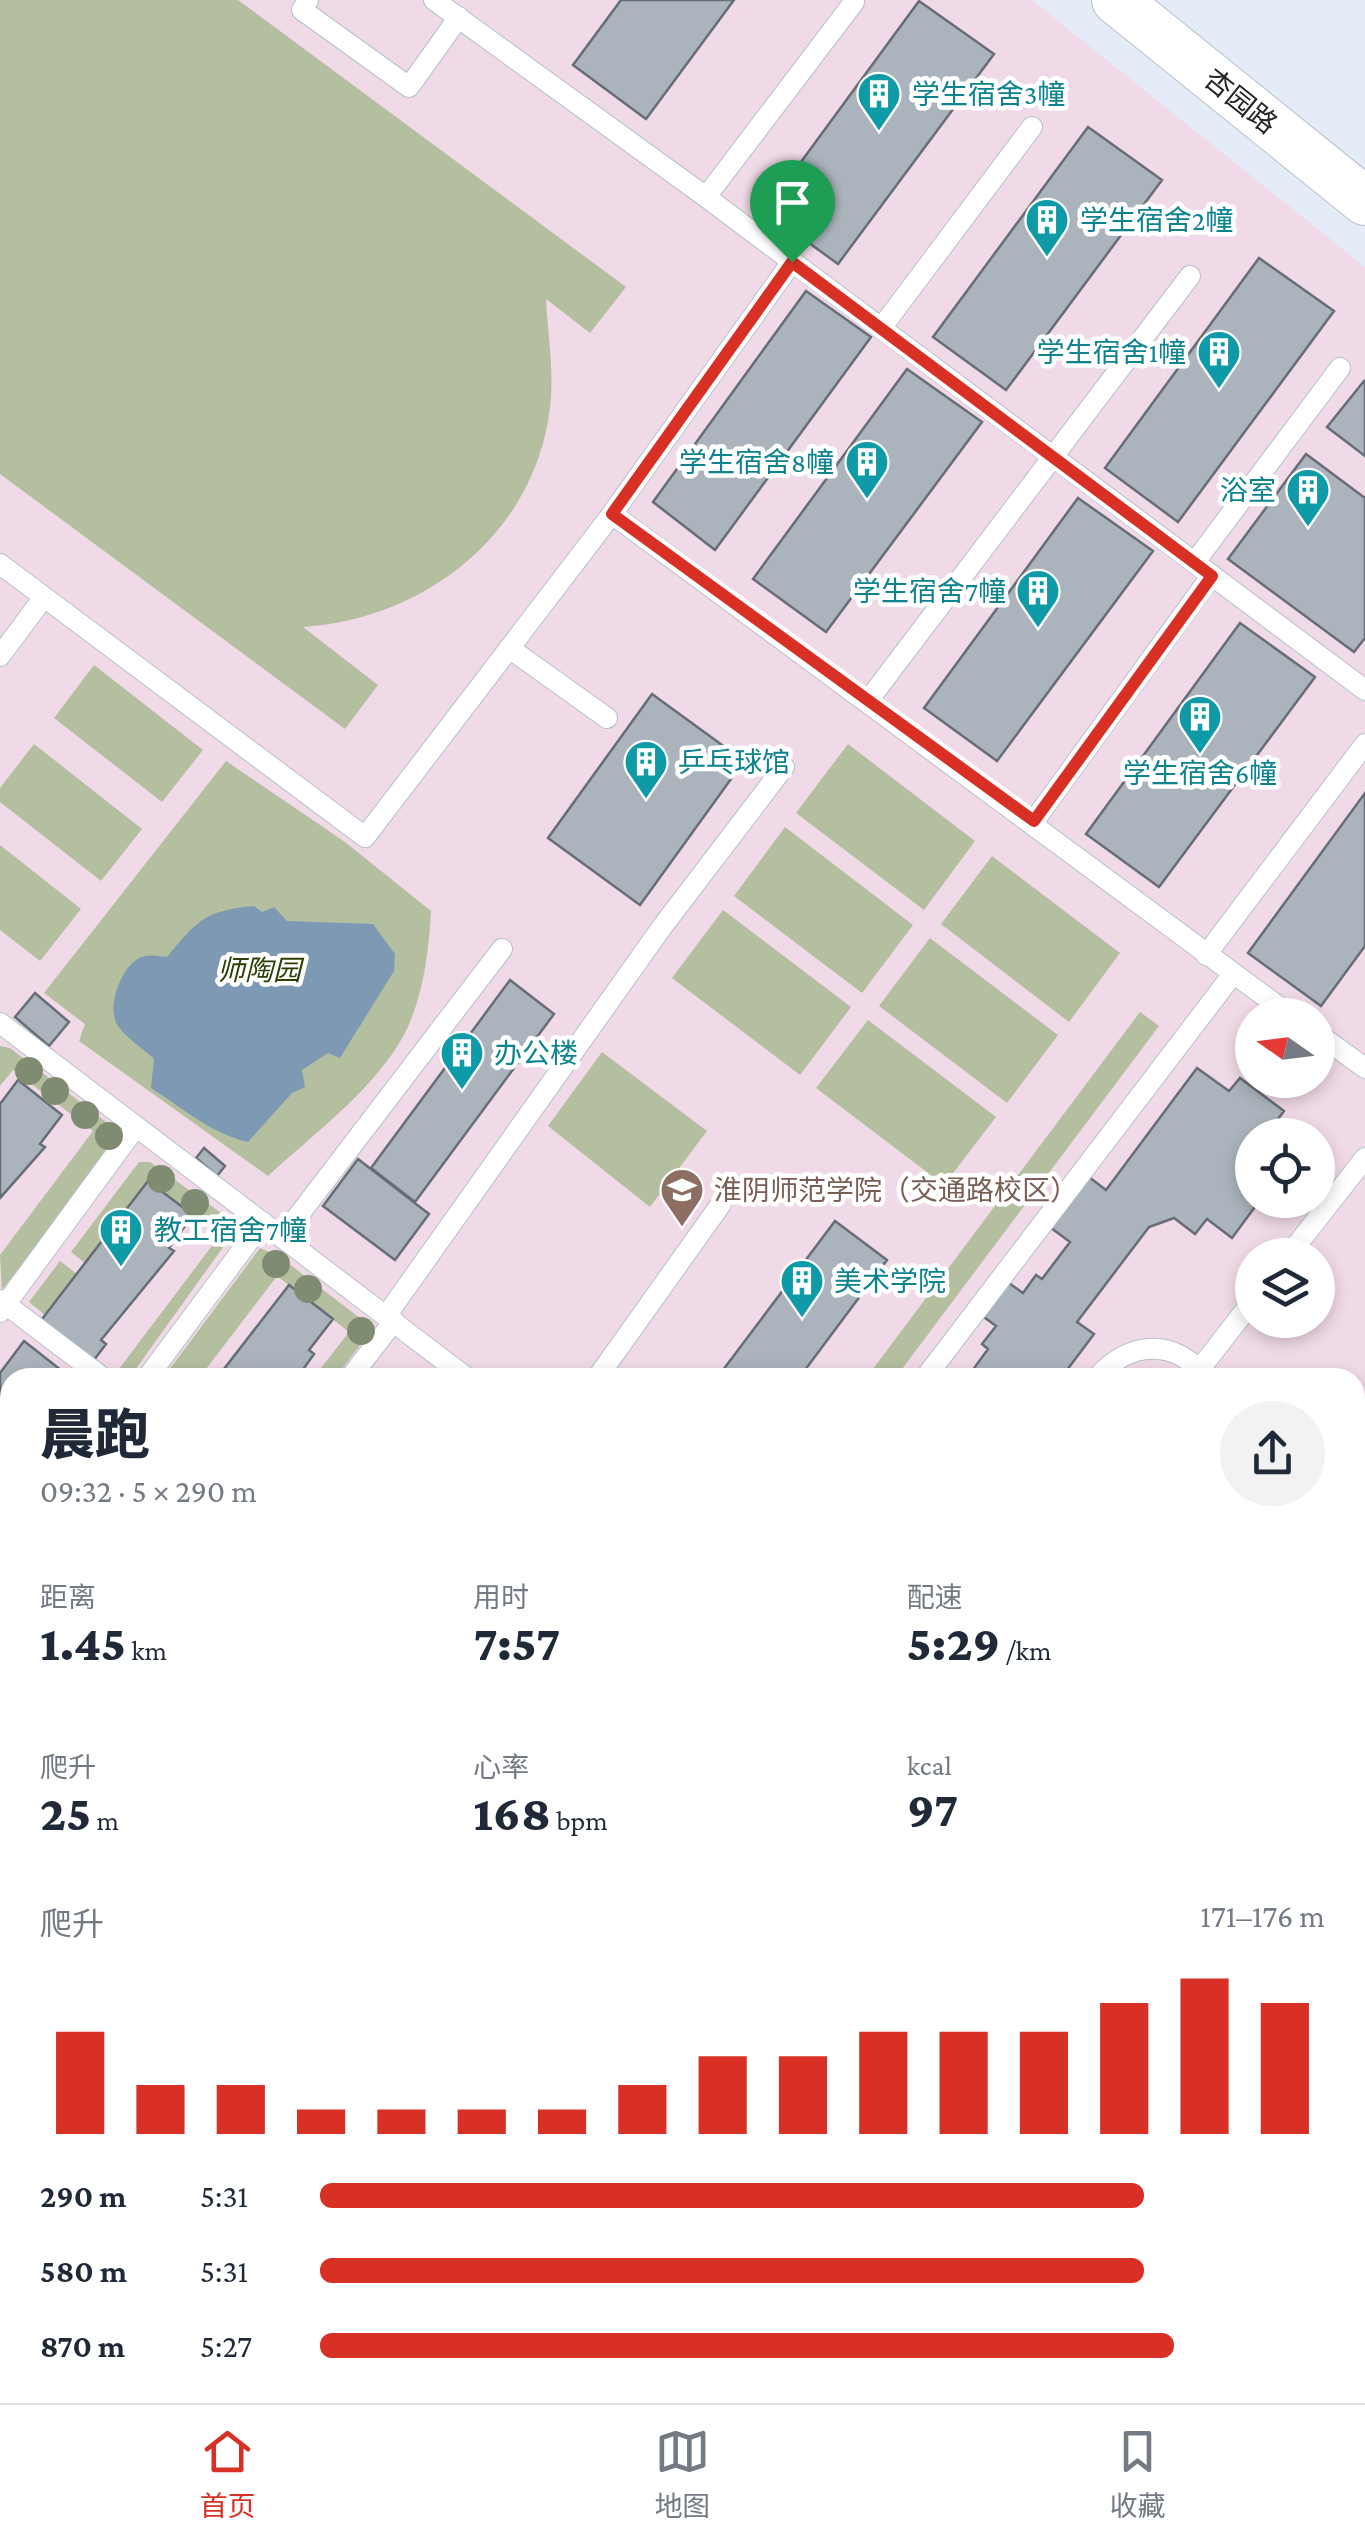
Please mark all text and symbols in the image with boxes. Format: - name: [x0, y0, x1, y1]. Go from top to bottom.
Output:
- street label: 杏园路: [1198, 63, 1283, 140]
- building icon: 学生宿舍3幢: [856, 71, 902, 132]
- place label: 学生宿舍3幢: [912, 79, 1065, 110]
- pin: [750, 160, 835, 263]
- icon: arrive: [765, 175, 820, 230]
- building icon: 学生宿舍2幢: [1024, 197, 1070, 258]
- place label: 学生宿舍2幢: [1080, 205, 1233, 236]
- building icon: 学生宿舍1幢: [1196, 329, 1242, 390]
- place label: 学生宿舍1幢: [1037, 337, 1186, 368]
- building icon: 学生宿舍8幢: [844, 439, 890, 500]
- place label: 学生宿舍8幢: [679, 447, 834, 478]
- building icon: 浴室: [1285, 467, 1331, 528]
- place label: 浴室: [1220, 475, 1276, 506]
- building icon: 学生宿舍7幢: [1015, 568, 1061, 629]
- place label: 学生宿舍7幢: [853, 576, 1006, 607]
- building icon: 学生宿舍6幢: [1177, 694, 1223, 755]
- building icon: 乒乓球馆: [623, 739, 669, 800]
- place label: 乒乓球馆: [678, 747, 790, 778]
- place label: 学生宿舍6幢: [1123, 758, 1277, 789]
- park label: 师陶园: [217, 955, 305, 986]
- north arrow: [1235, 998, 1335, 1098]
- map controls: [1235, 998, 1335, 1338]
- building icon: 办公楼: [439, 1030, 485, 1091]
- place label: 办公楼: [494, 1038, 578, 1069]
- button: locate: [1235, 1118, 1335, 1218]
- school or university icon: 淮阴师范学院（交通路校区）: [659, 1167, 705, 1228]
- place label: 淮阴师范学院（交通路校区）: [714, 1175, 1078, 1206]
- building icon: 教工宿舍7幢: [98, 1207, 144, 1268]
- place label: 教工宿舍7幢: [154, 1215, 307, 1246]
- button: layers: [1235, 1238, 1335, 1338]
- building icon: 美术学院: [779, 1258, 825, 1319]
- place label: 美术学院: [834, 1266, 946, 1297]
- button: share: [1220, 1401, 1325, 1506]
- text: 晨跑: [40, 1405, 150, 1466]
- text: 09:32 · 5 × 290 m: [40, 1473, 257, 1509]
- text: 距离: [40, 1582, 96, 1613]
- text: 用时: [473, 1582, 529, 1613]
- text: 配速: [907, 1582, 963, 1613]
- text: 1.45: [40, 1615, 126, 1671]
- text: 7:57: [473, 1615, 560, 1671]
- text: 5:29: [907, 1615, 1000, 1671]
- text: km: [126, 1635, 167, 1666]
- text: /km: [1000, 1635, 1051, 1666]
- text: kcal: [907, 1750, 952, 1781]
- text: 爬升: [40, 1752, 96, 1783]
- text: 心率: [473, 1752, 529, 1783]
- text: 97: [907, 1781, 958, 1837]
- text: 25: [40, 1785, 91, 1841]
- text: 168: [473, 1785, 551, 1841]
- text: m: [91, 1805, 119, 1836]
- text: bpm: [551, 1805, 608, 1836]
- text: 171–176 m: [1200, 1898, 1325, 1934]
- text: 爬升: [40, 1906, 104, 1942]
- text: 290 m: [40, 2178, 126, 2214]
- text: 5:31: [200, 2178, 248, 2214]
- text: 580 m: [40, 2253, 127, 2289]
- text: 5:31: [200, 2253, 248, 2289]
- text: 870 m: [40, 2328, 125, 2364]
- text: 5:27: [200, 2328, 252, 2364]
- tab: 首页: [199, 2424, 256, 2524]
- tab: 地图: [654, 2424, 711, 2524]
- tab: 收藏: [1109, 2424, 1166, 2524]

